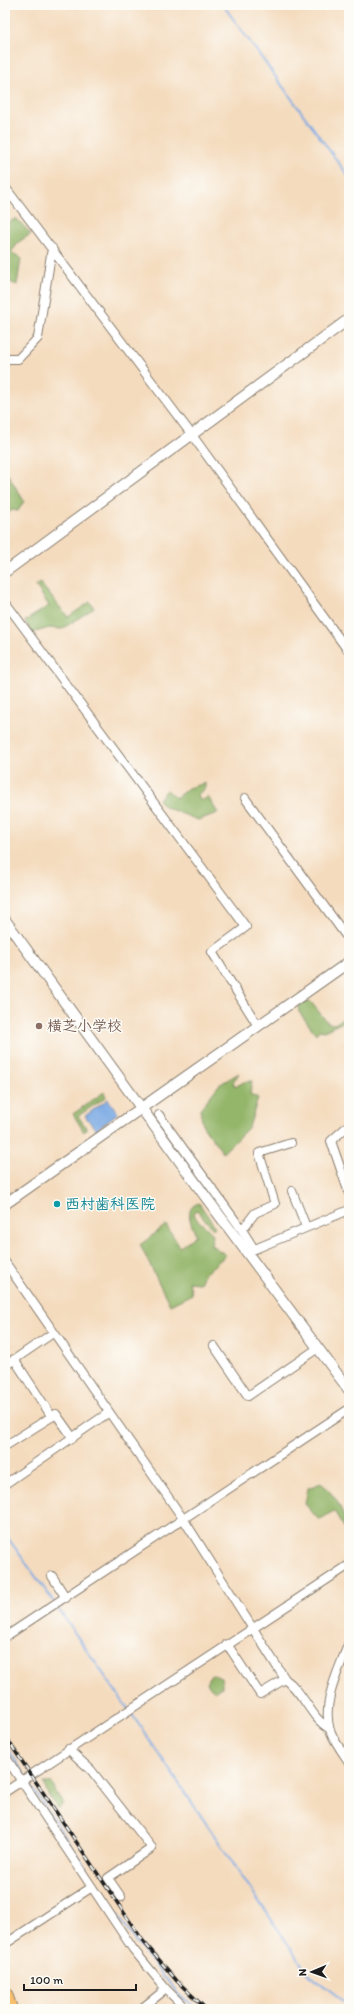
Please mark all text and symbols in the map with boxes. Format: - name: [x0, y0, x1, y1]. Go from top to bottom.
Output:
- place label: 横芝小学校: [47, 1017, 122, 1035]
- marker: 横芝小学校: [34, 1021, 44, 1031]
- place label: 西村歯科医院: [65, 1195, 155, 1213]
- marker: 西村歯科医院: [52, 1199, 62, 1209]
- north arrow: [292, 1952, 332, 1992]
- scale bar: [24, 1966, 136, 1992]
- text: N: [296, 1968, 309, 1976]
- text: 100 m: [30, 1973, 63, 1987]

